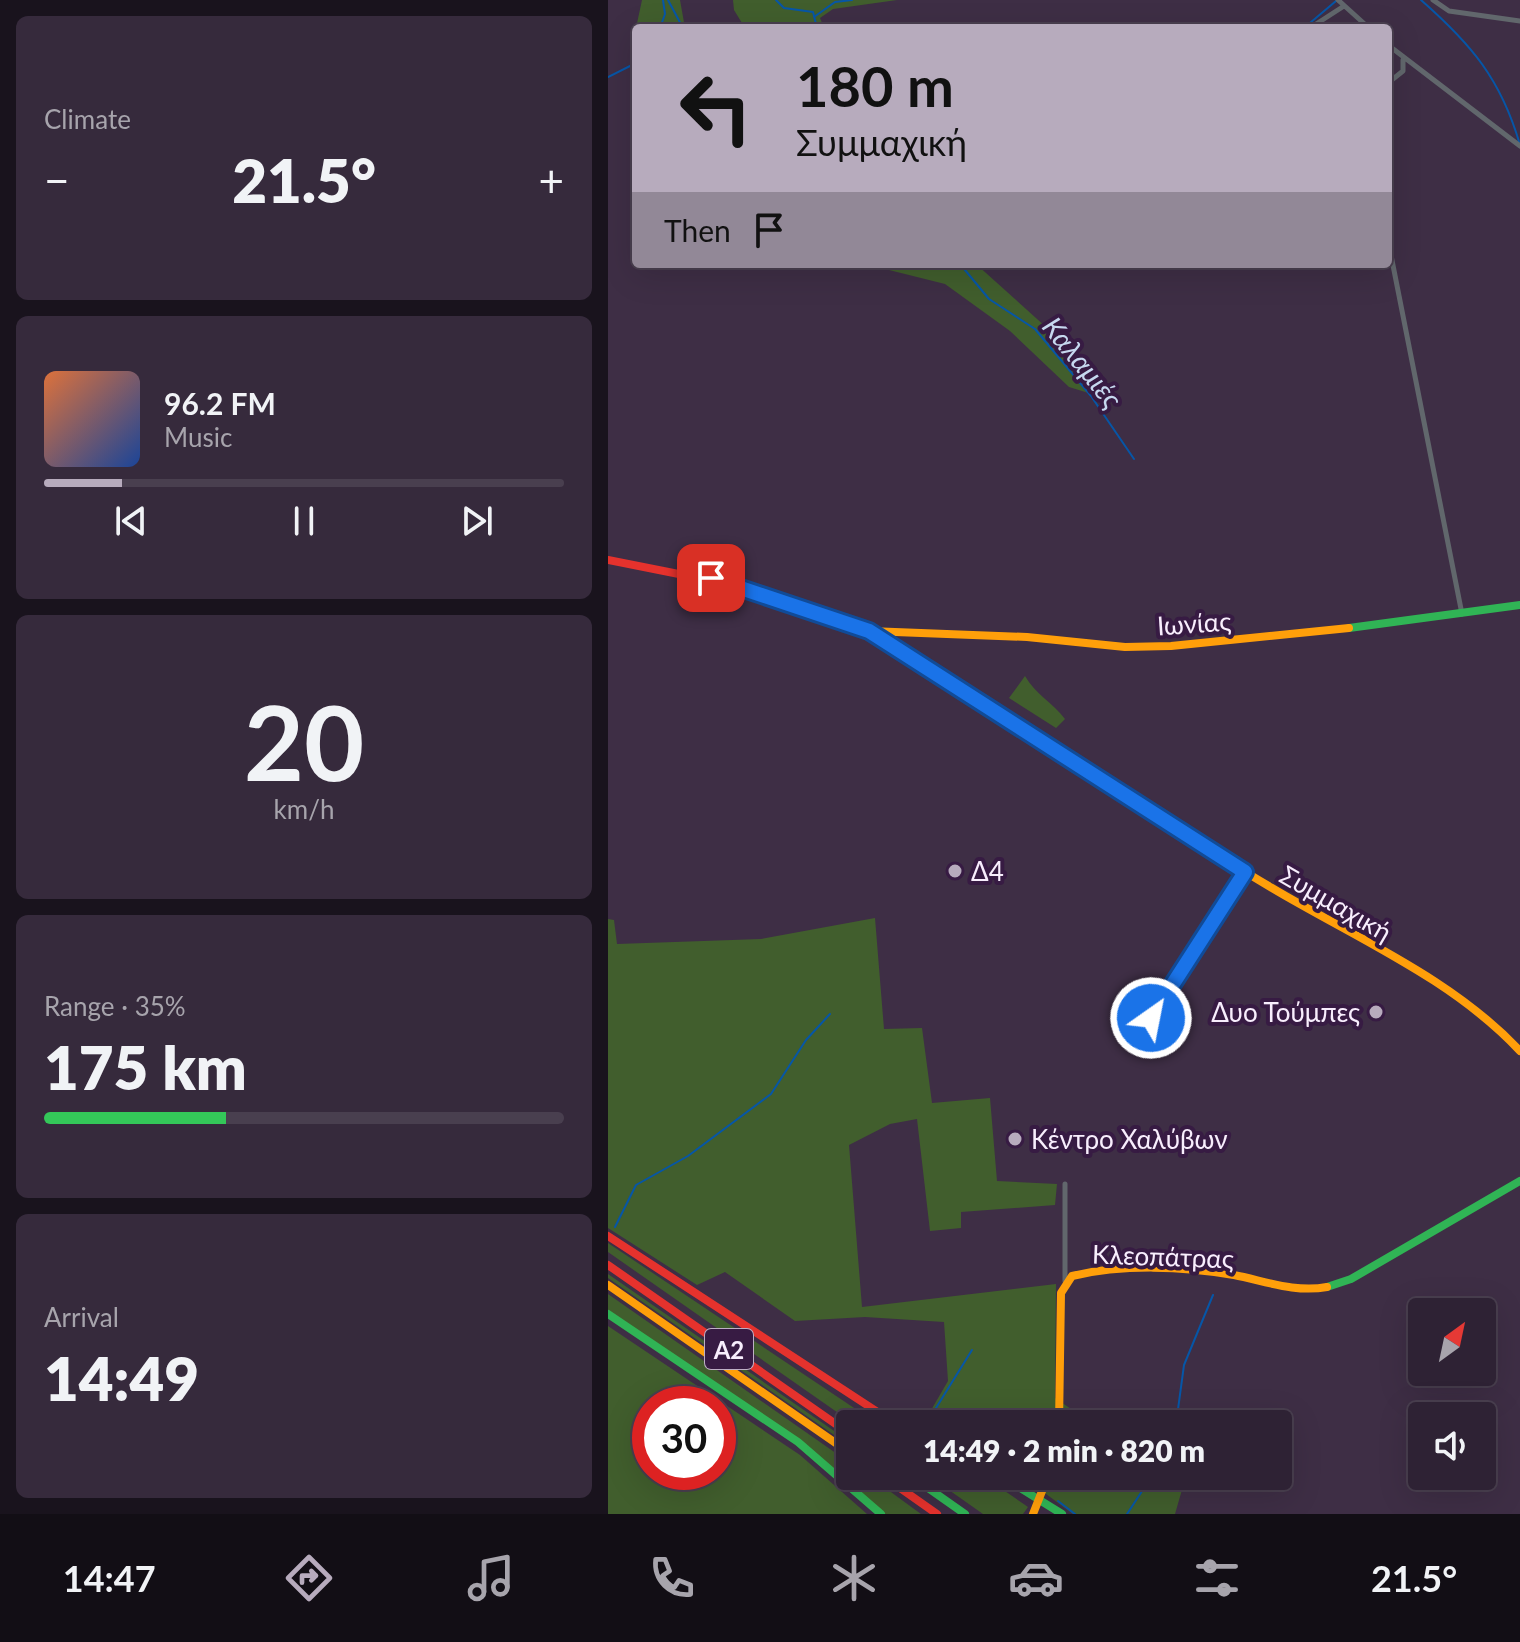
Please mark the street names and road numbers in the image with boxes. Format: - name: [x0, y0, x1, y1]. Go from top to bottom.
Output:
- street label: Ιωνίας: [1156, 604, 1232, 642]
- street label: Συμμαχική: [1274, 858, 1398, 948]
- street label: Κλεοπάτρας: [1092, 1238, 1234, 1274]
- road number: Α2: [705, 1329, 753, 1369]

